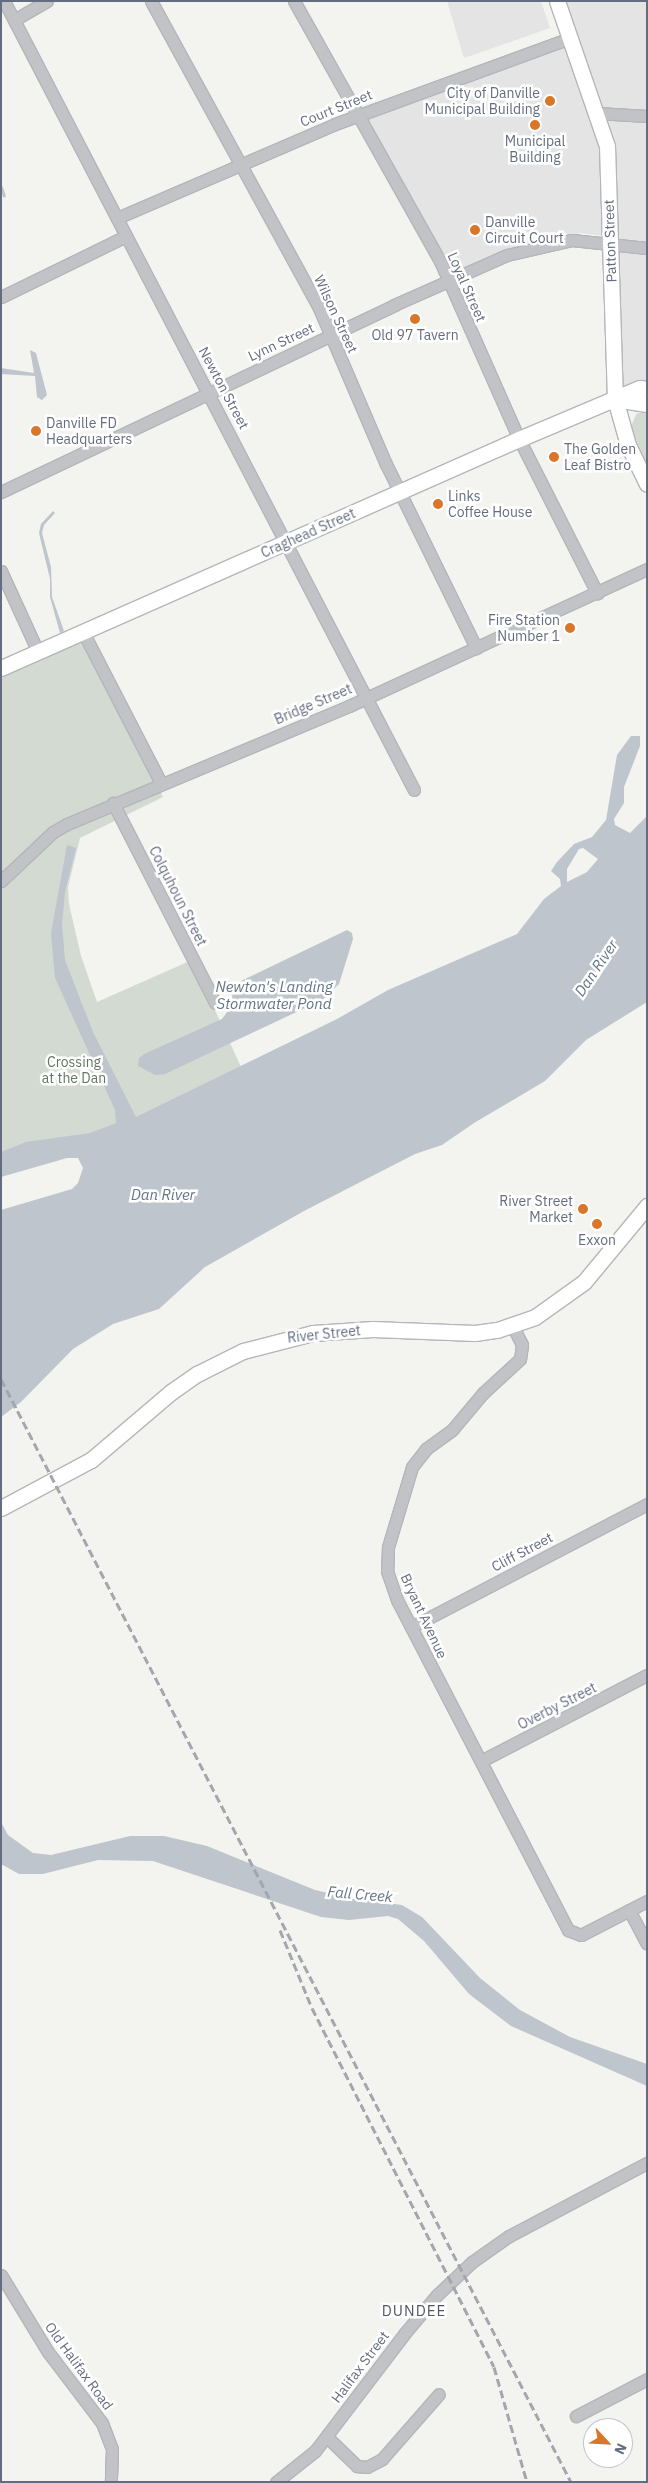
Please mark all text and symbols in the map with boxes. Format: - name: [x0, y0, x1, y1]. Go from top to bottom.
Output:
- place label: City of Danville Municipal Building: [425, 85, 540, 118]
- street label: Court Street: [297, 86, 375, 130]
- marker: City of Danville Municipal Building: [544, 95, 556, 107]
- marker: Municipal Building: [529, 119, 541, 131]
- place label: Municipal Building: [505, 133, 565, 166]
- street label: Patton Street: [600, 199, 620, 283]
- place label: Danville Circuit Court: [485, 214, 564, 246]
- marker: Danville Circuit Court: [469, 224, 481, 236]
- street label: Loyal Street: [444, 250, 490, 324]
- street label: Wilson Street: [311, 272, 361, 356]
- marker: Old 97 Tavern: [409, 313, 421, 325]
- street label: Lynn Street: [245, 319, 317, 365]
- place label: Old 97 Tavern: [371, 327, 459, 343]
- street label: Newton Street: [195, 344, 253, 432]
- place label: Danville FD Headquarters: [46, 415, 132, 448]
- marker: Danville FD Headquarters: [30, 425, 42, 437]
- place label: The Golden Leaf Bistro: [564, 441, 636, 474]
- marker: The Golden Leaf Bistro: [548, 451, 560, 463]
- place label: Links Coffee House: [448, 488, 532, 520]
- marker: Links Coffee House: [432, 498, 444, 510]
- street label: Craghead Street: [258, 505, 358, 561]
- place label: Fire Station Number 1: [488, 612, 560, 644]
- marker: Fire Station Number 1: [564, 622, 576, 634]
- street label: Bridge Street: [272, 680, 354, 728]
- street label: Colquhoun Street: [146, 843, 210, 949]
- water label: Dan River: [571, 936, 621, 1000]
- water label: Newton's Landing Stormwater Pond: [215, 977, 333, 1012]
- park label: Crossing at the Dan: [42, 1054, 106, 1086]
- water label: Dan River: [131, 1186, 195, 1204]
- place label: River Street Market: [499, 1193, 573, 1226]
- marker: River Street Market: [577, 1203, 589, 1215]
- marker: Exxon: [591, 1218, 603, 1230]
- place label: Exxon: [578, 1232, 616, 1248]
- street label: River Street: [286, 1322, 362, 1346]
- street label: Cliff Street: [489, 1529, 555, 1575]
- street label: Bryant Avenue: [397, 1571, 451, 1661]
- street label: Overby Street: [515, 1679, 599, 1733]
- water label: Fall Creek: [327, 1882, 393, 1906]
- district label: DUNDEE: [381, 2302, 447, 2320]
- street label: Old Halifax Road: [42, 2319, 116, 2413]
- street label: Halifax Street: [328, 2328, 392, 2406]
- north arrow: [583, 2418, 633, 2468]
- text: N: [610, 2441, 631, 2457]

